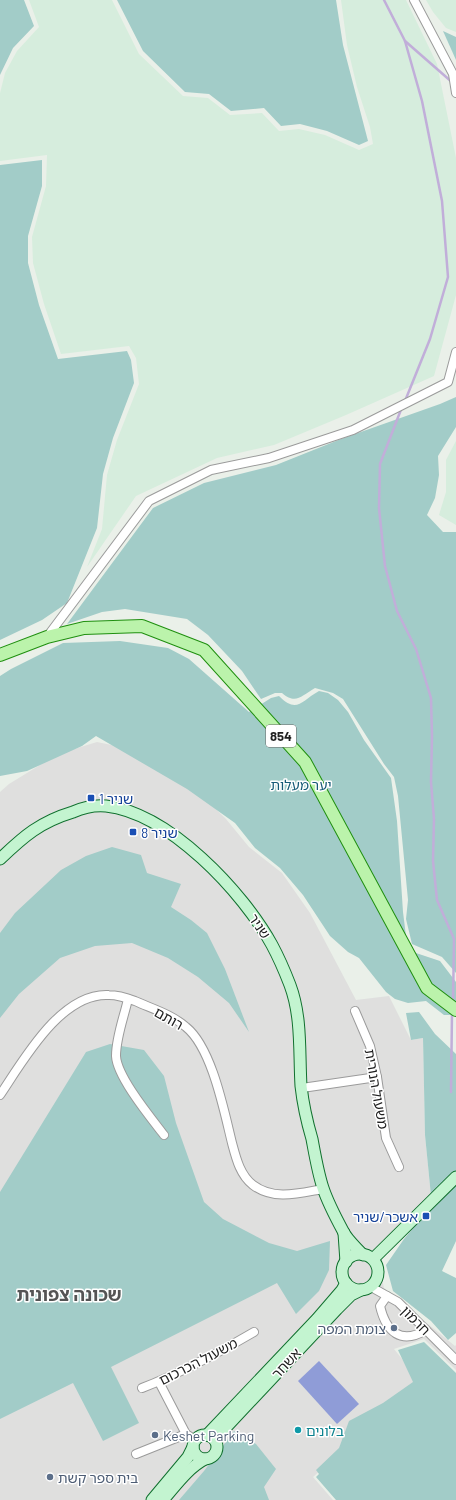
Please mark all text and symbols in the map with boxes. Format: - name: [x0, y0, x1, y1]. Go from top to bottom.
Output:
- road number: 854: [266, 725, 296, 747]
- park label: יער מעלות: [270, 776, 332, 793]
- place label: שניר 1: [99, 790, 133, 807]
- marker: שניר 1: [86, 793, 96, 803]
- place label: שניר 8: [141, 824, 178, 841]
- marker: שניר 8: [128, 827, 138, 837]
- street label: שניר: [246, 910, 274, 942]
- street label: רותם: [151, 1003, 187, 1033]
- street label: משעול הנורית: [362, 1048, 392, 1130]
- place label: אשכר/שניר: [353, 1208, 418, 1225]
- marker: אשכר/שניר: [421, 1211, 431, 1221]
- district label: שכונה צפונית: [16, 1283, 122, 1305]
- street label: חרמון: [398, 1302, 434, 1338]
- place label: צומת המפה: [318, 1320, 386, 1337]
- marker: צומת המפה: [389, 1323, 399, 1333]
- street label: משעול הכרכום: [156, 1334, 240, 1388]
- street label: אשחר: [268, 1344, 304, 1382]
- place label: בלונים: [306, 1422, 344, 1439]
- marker: בלונים: [293, 1425, 303, 1435]
- place label: Keshet Parking: [163, 1427, 254, 1444]
- marker: Keshet Parking: [150, 1430, 160, 1440]
- place label: בית ספר קשת: [58, 1469, 138, 1486]
- marker: בית ספר קשת: [45, 1472, 55, 1482]

